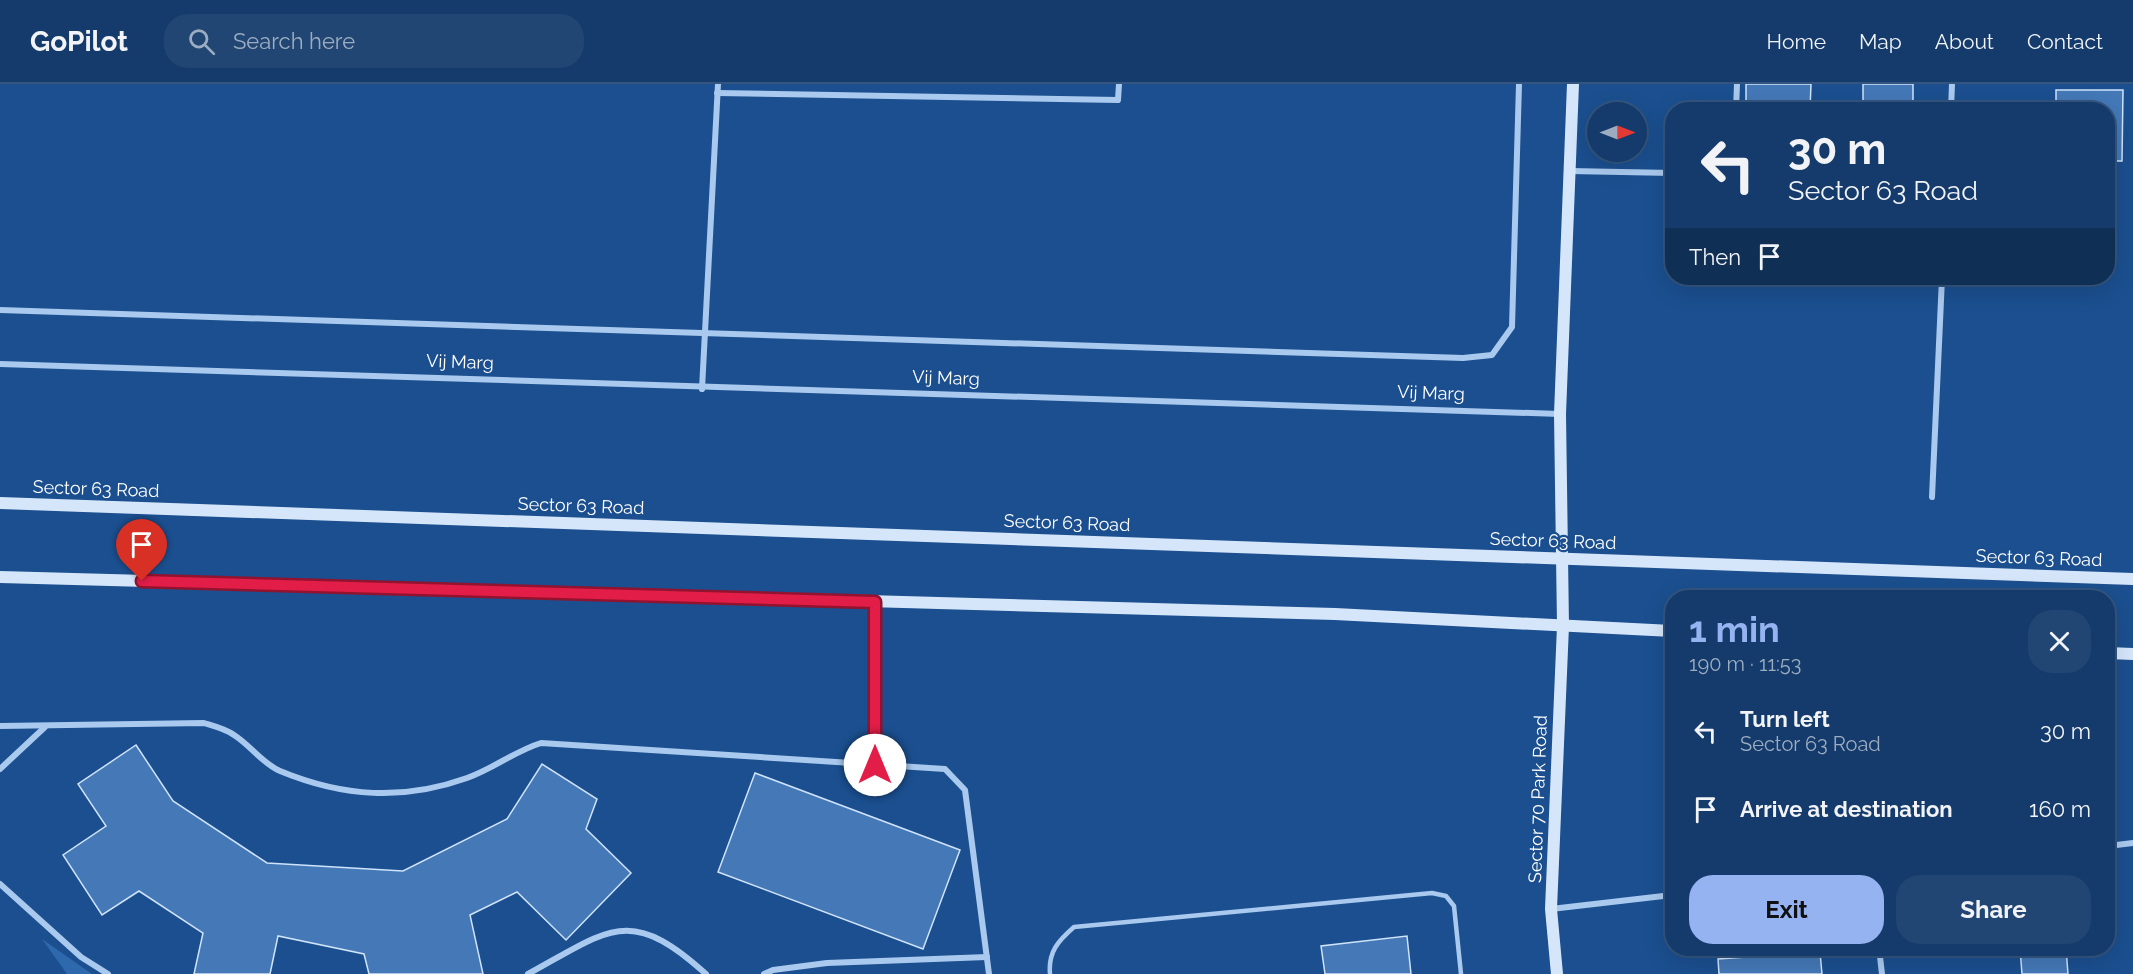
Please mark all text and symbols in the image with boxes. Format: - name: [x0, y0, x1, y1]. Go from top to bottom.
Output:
- search box: [164, 14, 584, 68]
- text: GoPilot: [30, 25, 128, 58]
- icon: search: [185, 25, 218, 58]
- text: Search here: [233, 28, 355, 54]
- text: Home: [1767, 29, 1826, 54]
- text: Map: [1859, 29, 1902, 54]
- text: About: [1935, 29, 1994, 54]
- text: Contact: [2027, 29, 2103, 54]
- north arrow: [1587, 102, 1647, 162]
- map controls: [1587, 102, 1647, 162]
- text: 30 m: [1788, 125, 1886, 174]
- icon: left: [1689, 126, 1767, 204]
- text: Sector 63 Road: [1788, 175, 1978, 206]
- icon: arrive: [1753, 240, 1786, 273]
- text: Then: [1689, 244, 1741, 270]
- street label: Vij Marg: [426, 350, 494, 373]
- street label: Vij Marg: [912, 366, 980, 389]
- street label: Vij Marg: [1397, 381, 1465, 404]
- street label: Sector 63 Road: [32, 476, 160, 501]
- street label: Sector 63 Road: [517, 493, 645, 518]
- street label: Sector 63 Road: [1003, 510, 1131, 535]
- pin: [116, 519, 167, 581]
- icon: arrive: [125, 528, 158, 561]
- street label: Sector 63 Road: [1489, 528, 1617, 553]
- street label: Sector 63 Road: [1975, 545, 2103, 570]
- text: 1 min: [1689, 608, 1780, 650]
- button: close: [2028, 610, 2091, 673]
- text: 190 m · 11:53: [1689, 652, 1801, 676]
- text: Turn left: [1740, 706, 1830, 732]
- street label: Sector 70 Park Road: [1524, 715, 1551, 883]
- icon: left: [1689, 715, 1722, 748]
- text: 30 m: [2040, 718, 2091, 744]
- text: Sector 63 Road: [1740, 732, 1881, 756]
- position arrow: [843, 733, 907, 797]
- icon: arrive: [1689, 793, 1722, 826]
- text: Arrive at destination: [1740, 796, 1953, 822]
- text: 160 m: [2029, 796, 2091, 822]
- button: Exit: [1689, 875, 1884, 944]
- button: Share: [1896, 875, 2091, 944]

